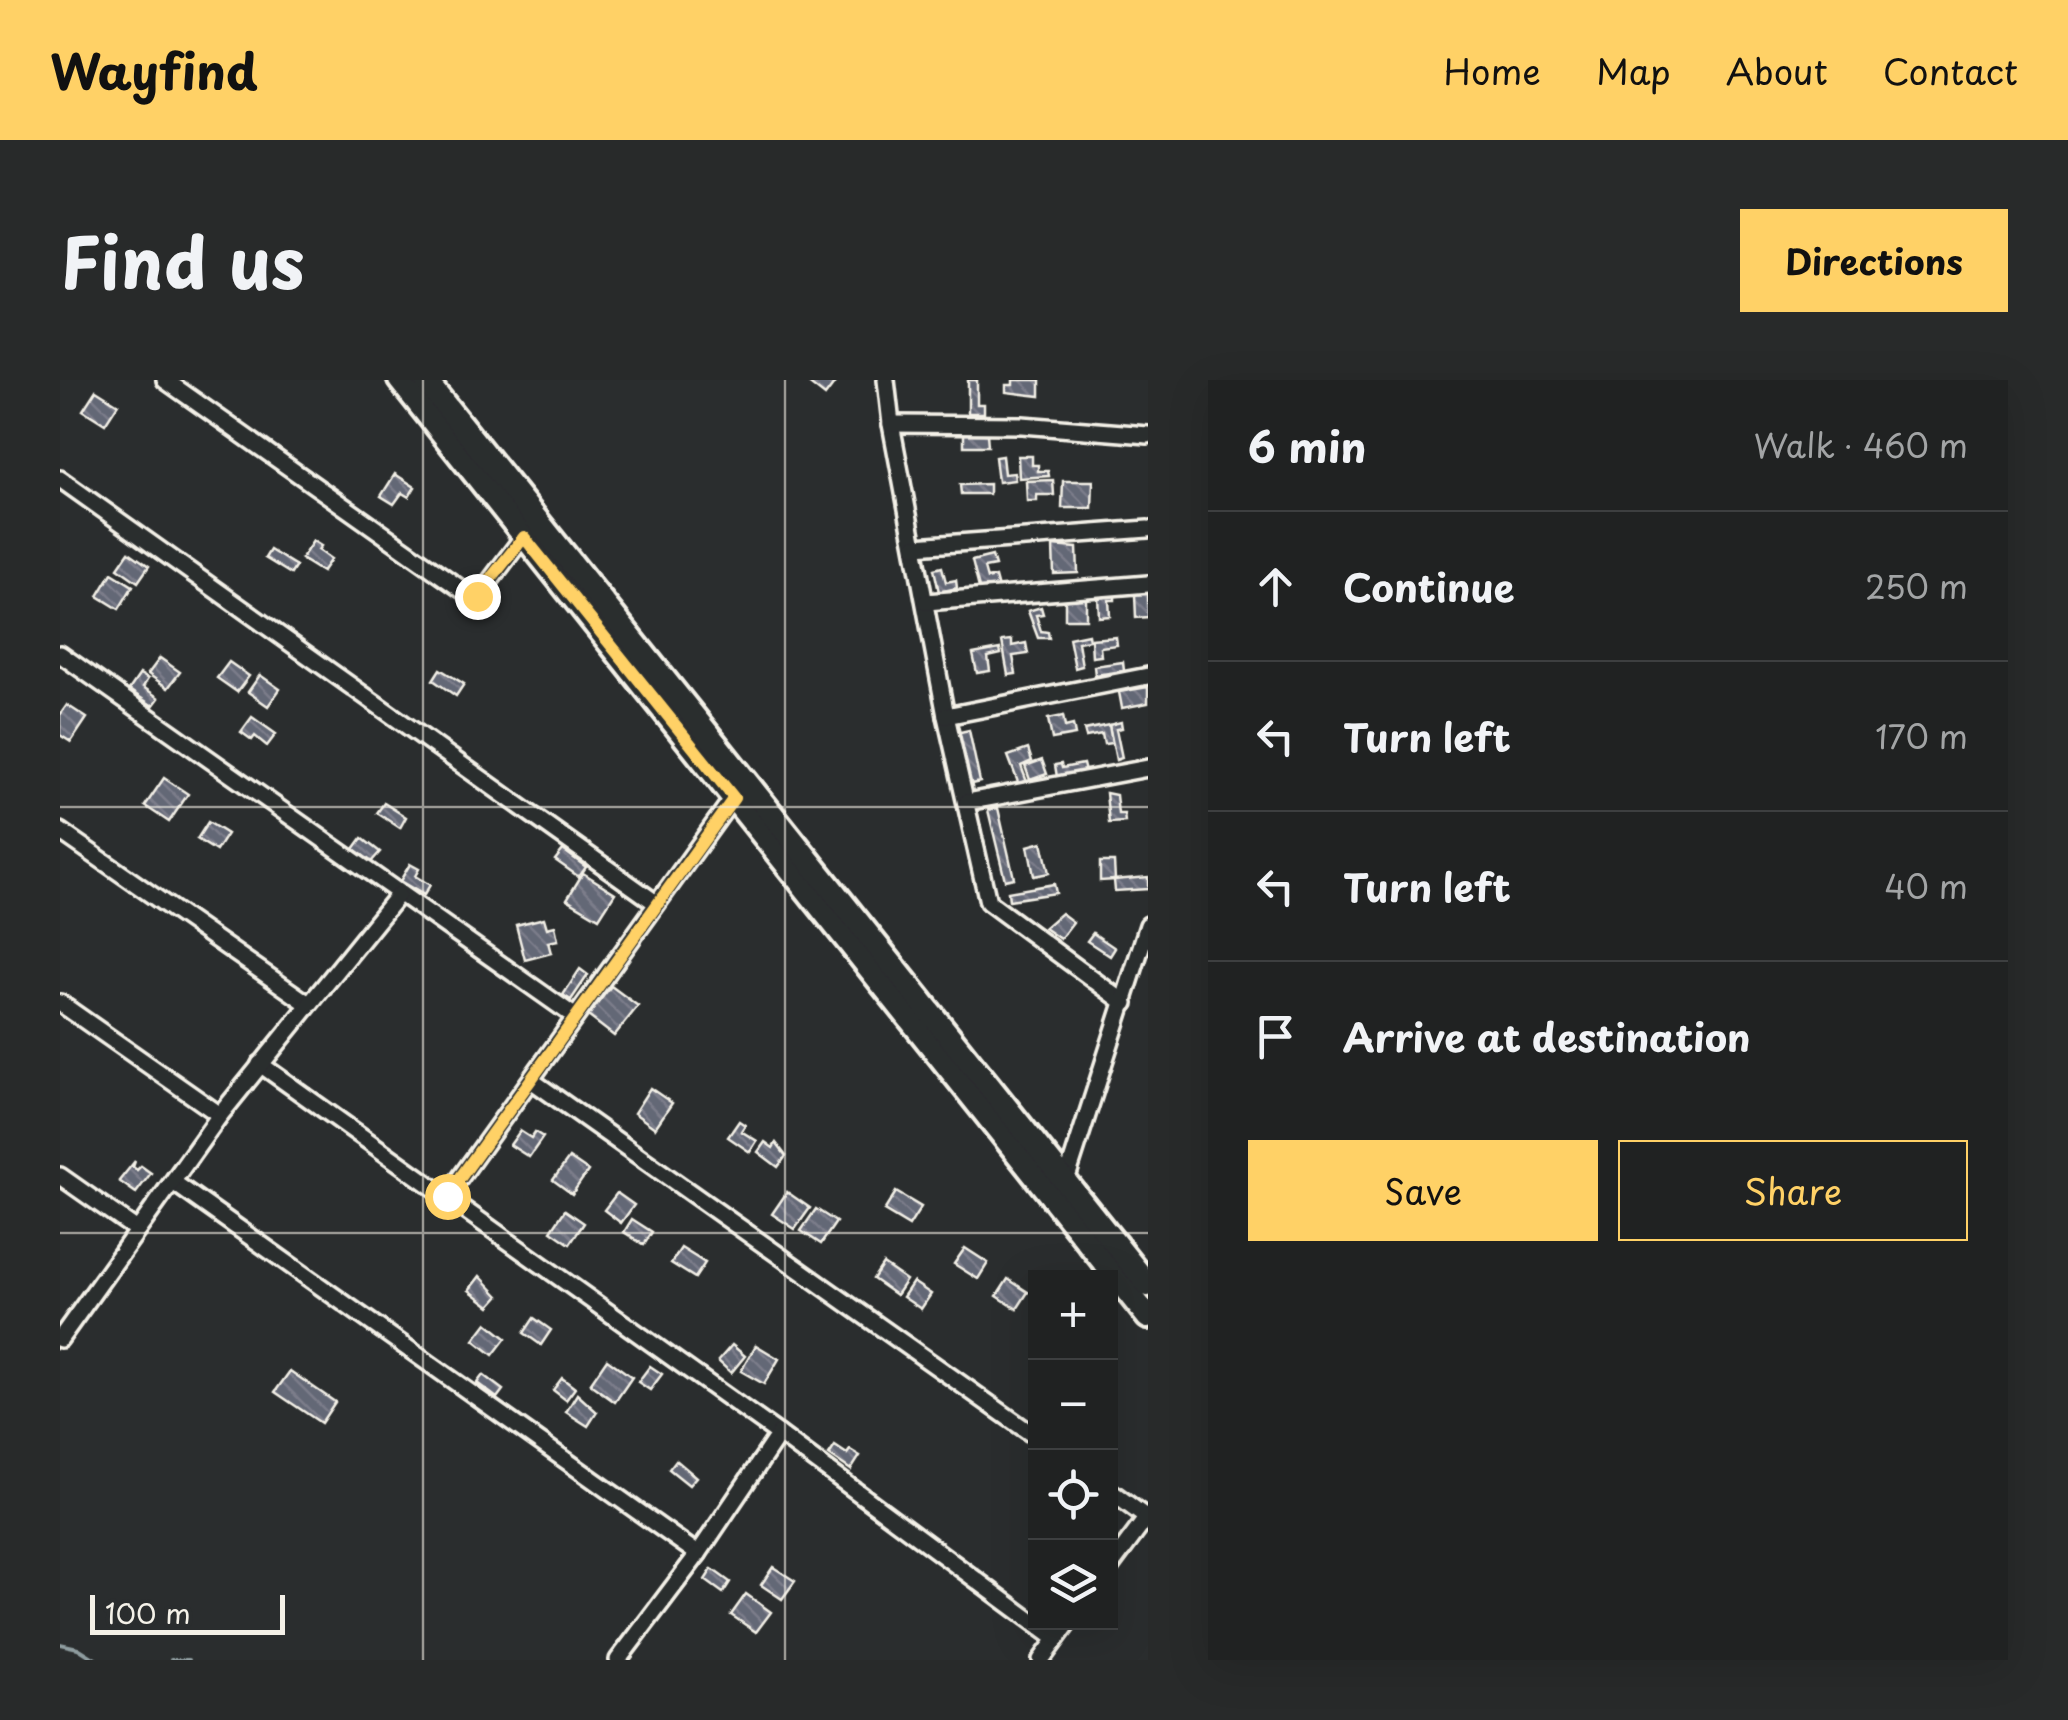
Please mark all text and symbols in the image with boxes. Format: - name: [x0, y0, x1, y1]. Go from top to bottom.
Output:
- text: Wayfind: [50, 34, 258, 106]
- text: Home: [1444, 44, 1541, 97]
- text: Map: [1596, 44, 1671, 97]
- text: About: [1726, 44, 1828, 97]
- text: Contact: [1883, 44, 2018, 97]
- text: Find us: [60, 207, 305, 313]
- button: Directions: [1740, 209, 2008, 312]
- text: 6 min: [1248, 414, 1367, 477]
- text: Walk · 460 m: [1754, 421, 1968, 469]
- text: Continue: [1343, 558, 1514, 615]
- icon: ahead: [1248, 559, 1303, 614]
- text: 250 m: [1865, 562, 1968, 610]
- route end: [455, 574, 501, 620]
- text: Turn left: [1343, 708, 1511, 765]
- icon: left: [1248, 709, 1303, 764]
- text: 170 m: [1875, 712, 1968, 760]
- text: Turn left: [1343, 858, 1511, 915]
- icon: left: [1248, 859, 1303, 914]
- text: 40 m: [1884, 862, 1968, 910]
- text: Arrive at destination: [1343, 1008, 1751, 1065]
- icon: arrive: [1248, 1009, 1303, 1064]
- button: Save: [1248, 1140, 1598, 1241]
- button: Share: [1618, 1140, 1968, 1241]
- route start: [425, 1174, 471, 1220]
- map controls: [1028, 1270, 1118, 1630]
- button: +: [1028, 1270, 1118, 1360]
- button: −: [1028, 1360, 1118, 1450]
- button: locate: [1028, 1450, 1118, 1540]
- button: layers: [1028, 1540, 1118, 1630]
- scale bar: [90, 1590, 285, 1634]
- text: 100 m: [105, 1591, 191, 1634]

